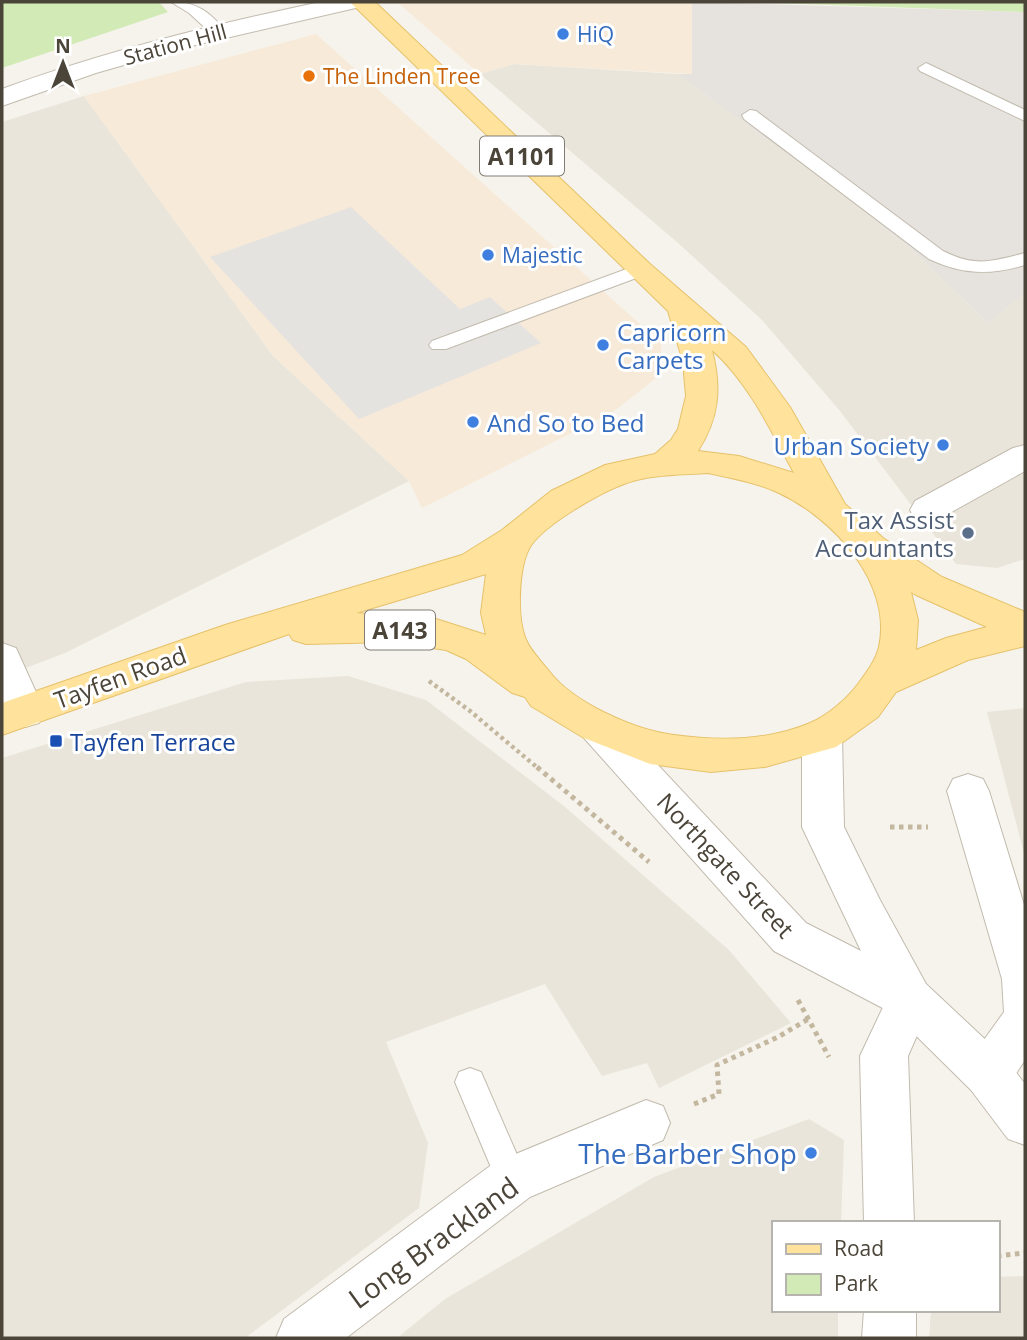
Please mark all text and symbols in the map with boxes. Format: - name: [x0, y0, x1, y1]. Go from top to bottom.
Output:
- street label: Station Hill: [120, 17, 230, 71]
- place label: HiQ: [577, 20, 614, 48]
- marker: HiQ: [555, 26, 571, 42]
- north arrow: [28, 28, 98, 98]
- text: N: [55, 33, 71, 59]
- place label: The Linden Tree: [323, 62, 481, 90]
- marker: The Linden Tree: [301, 68, 317, 84]
- road number: A1101: [480, 136, 564, 176]
- place label: Majestic: [502, 241, 583, 269]
- marker: Majestic: [480, 247, 496, 263]
- place label: Capricorn Carpets: [617, 315, 726, 376]
- marker: Capricorn Carpets: [595, 337, 611, 353]
- place label: And So to Bed: [487, 406, 645, 439]
- marker: And So to Bed: [465, 414, 481, 430]
- place label: Urban Society: [774, 429, 930, 462]
- marker: Urban Society: [935, 437, 951, 453]
- place label: Tax Assist Accountants: [815, 503, 954, 564]
- marker: Tax Assist Accountants: [960, 525, 976, 541]
- road number: A143: [365, 610, 435, 650]
- street label: Tayfen Road: [49, 638, 191, 716]
- place label: Tayfen Terrace: [70, 725, 236, 758]
- marker: Tayfen Terrace: [48, 733, 64, 749]
- street label: Northgate Street: [650, 785, 802, 945]
- place label: The Barber Shop: [578, 1134, 797, 1172]
- marker: The Barber Shop: [803, 1145, 819, 1161]
- street label: Long Brackland: [340, 1167, 526, 1317]
- legend: [772, 1221, 999, 1312]
- text: Road: [834, 1234, 884, 1262]
- text: Park: [834, 1269, 878, 1297]

